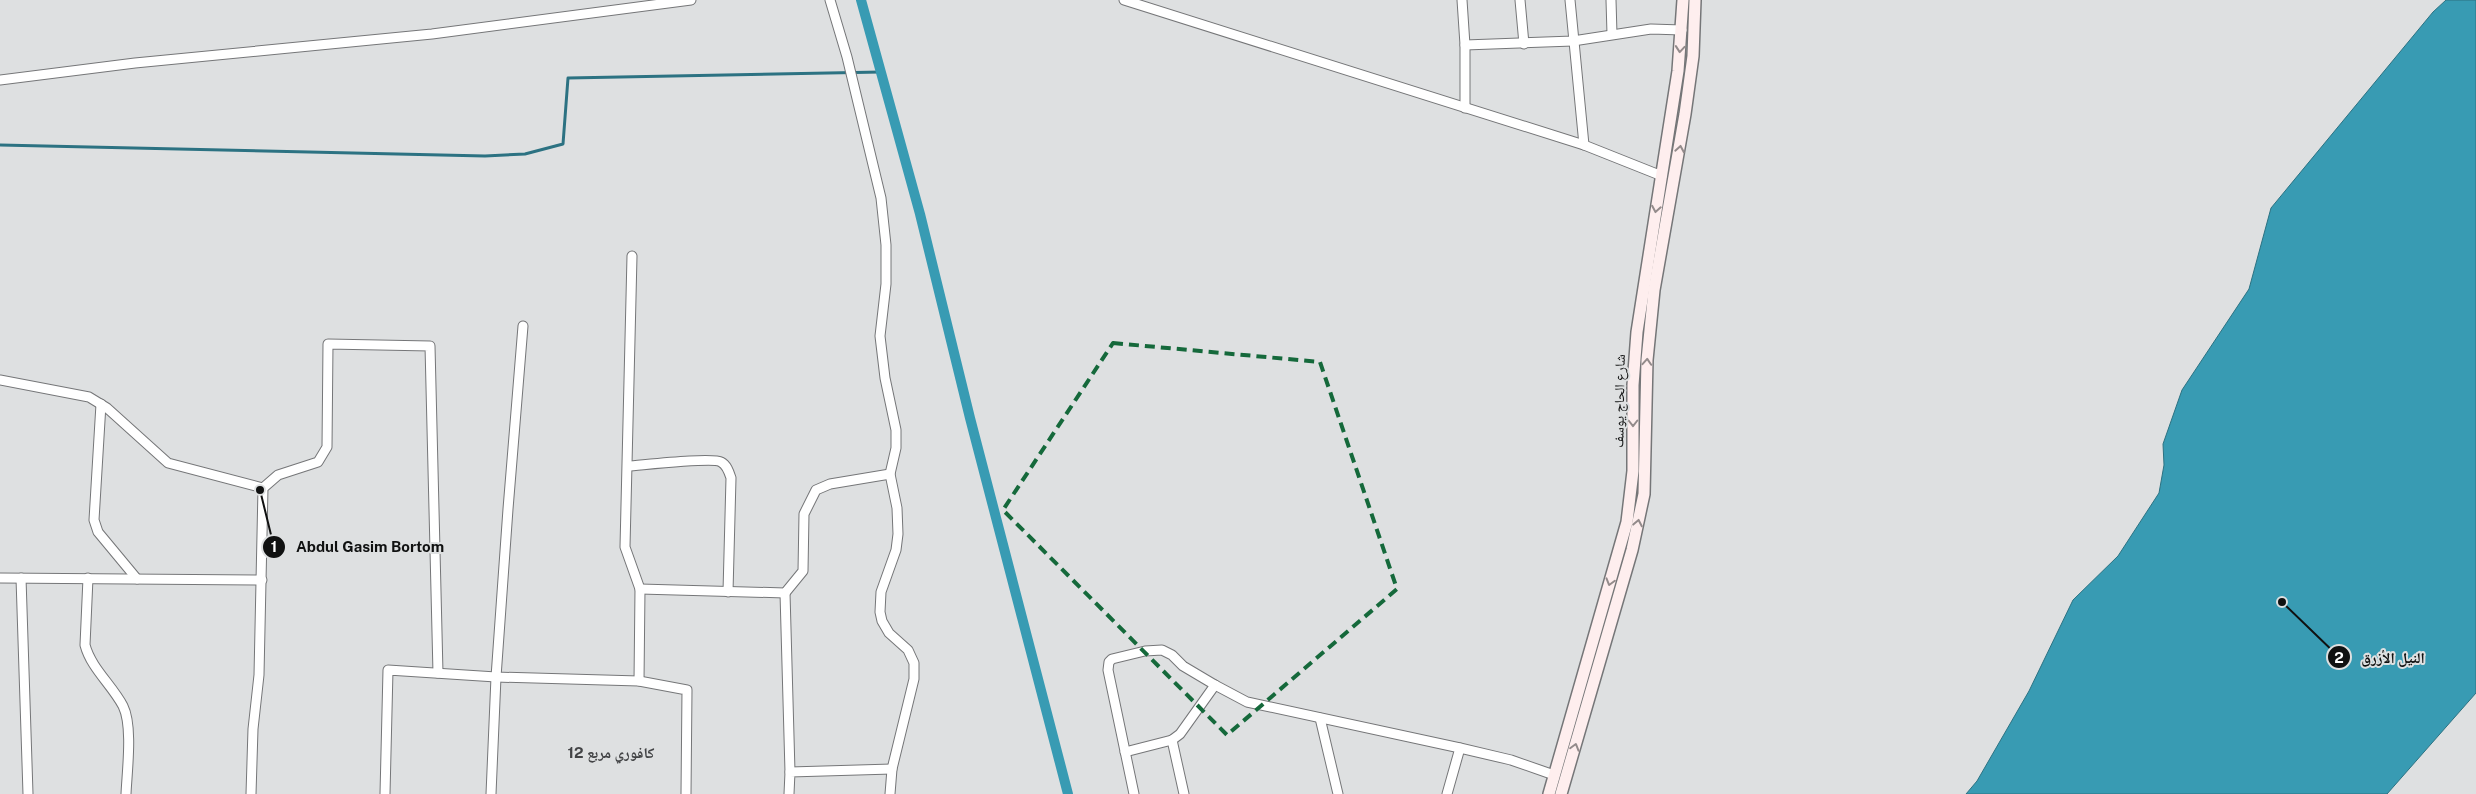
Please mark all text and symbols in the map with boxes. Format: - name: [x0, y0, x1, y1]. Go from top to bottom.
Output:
- one-way arrow: [1675, 45, 1686, 53]
- one-way arrow: [1674, 145, 1684, 154]
- one-way arrow: [1651, 205, 1661, 214]
- street label: شارع الحاج يوسف: [1610, 354, 1630, 448]
- one-way arrow: [1641, 357, 1652, 365]
- one-way arrow: [1628, 419, 1638, 427]
- one-way arrow: [1632, 519, 1643, 528]
- callout: Abdul Gasim Bortom: [261, 532, 455, 562]
- text: 1: [271, 538, 277, 555]
- text: Abdul Gasim Bortom: [296, 538, 444, 555]
- one-way arrow: [1606, 578, 1616, 586]
- callout: النيل الأزرق: [2326, 642, 2435, 672]
- text: 2: [2334, 649, 2344, 666]
- text: النيل الأزرق: [2361, 649, 2425, 667]
- one-way arrow: [1569, 743, 1580, 752]
- district label: كافوري مربع 12: [568, 744, 655, 764]

